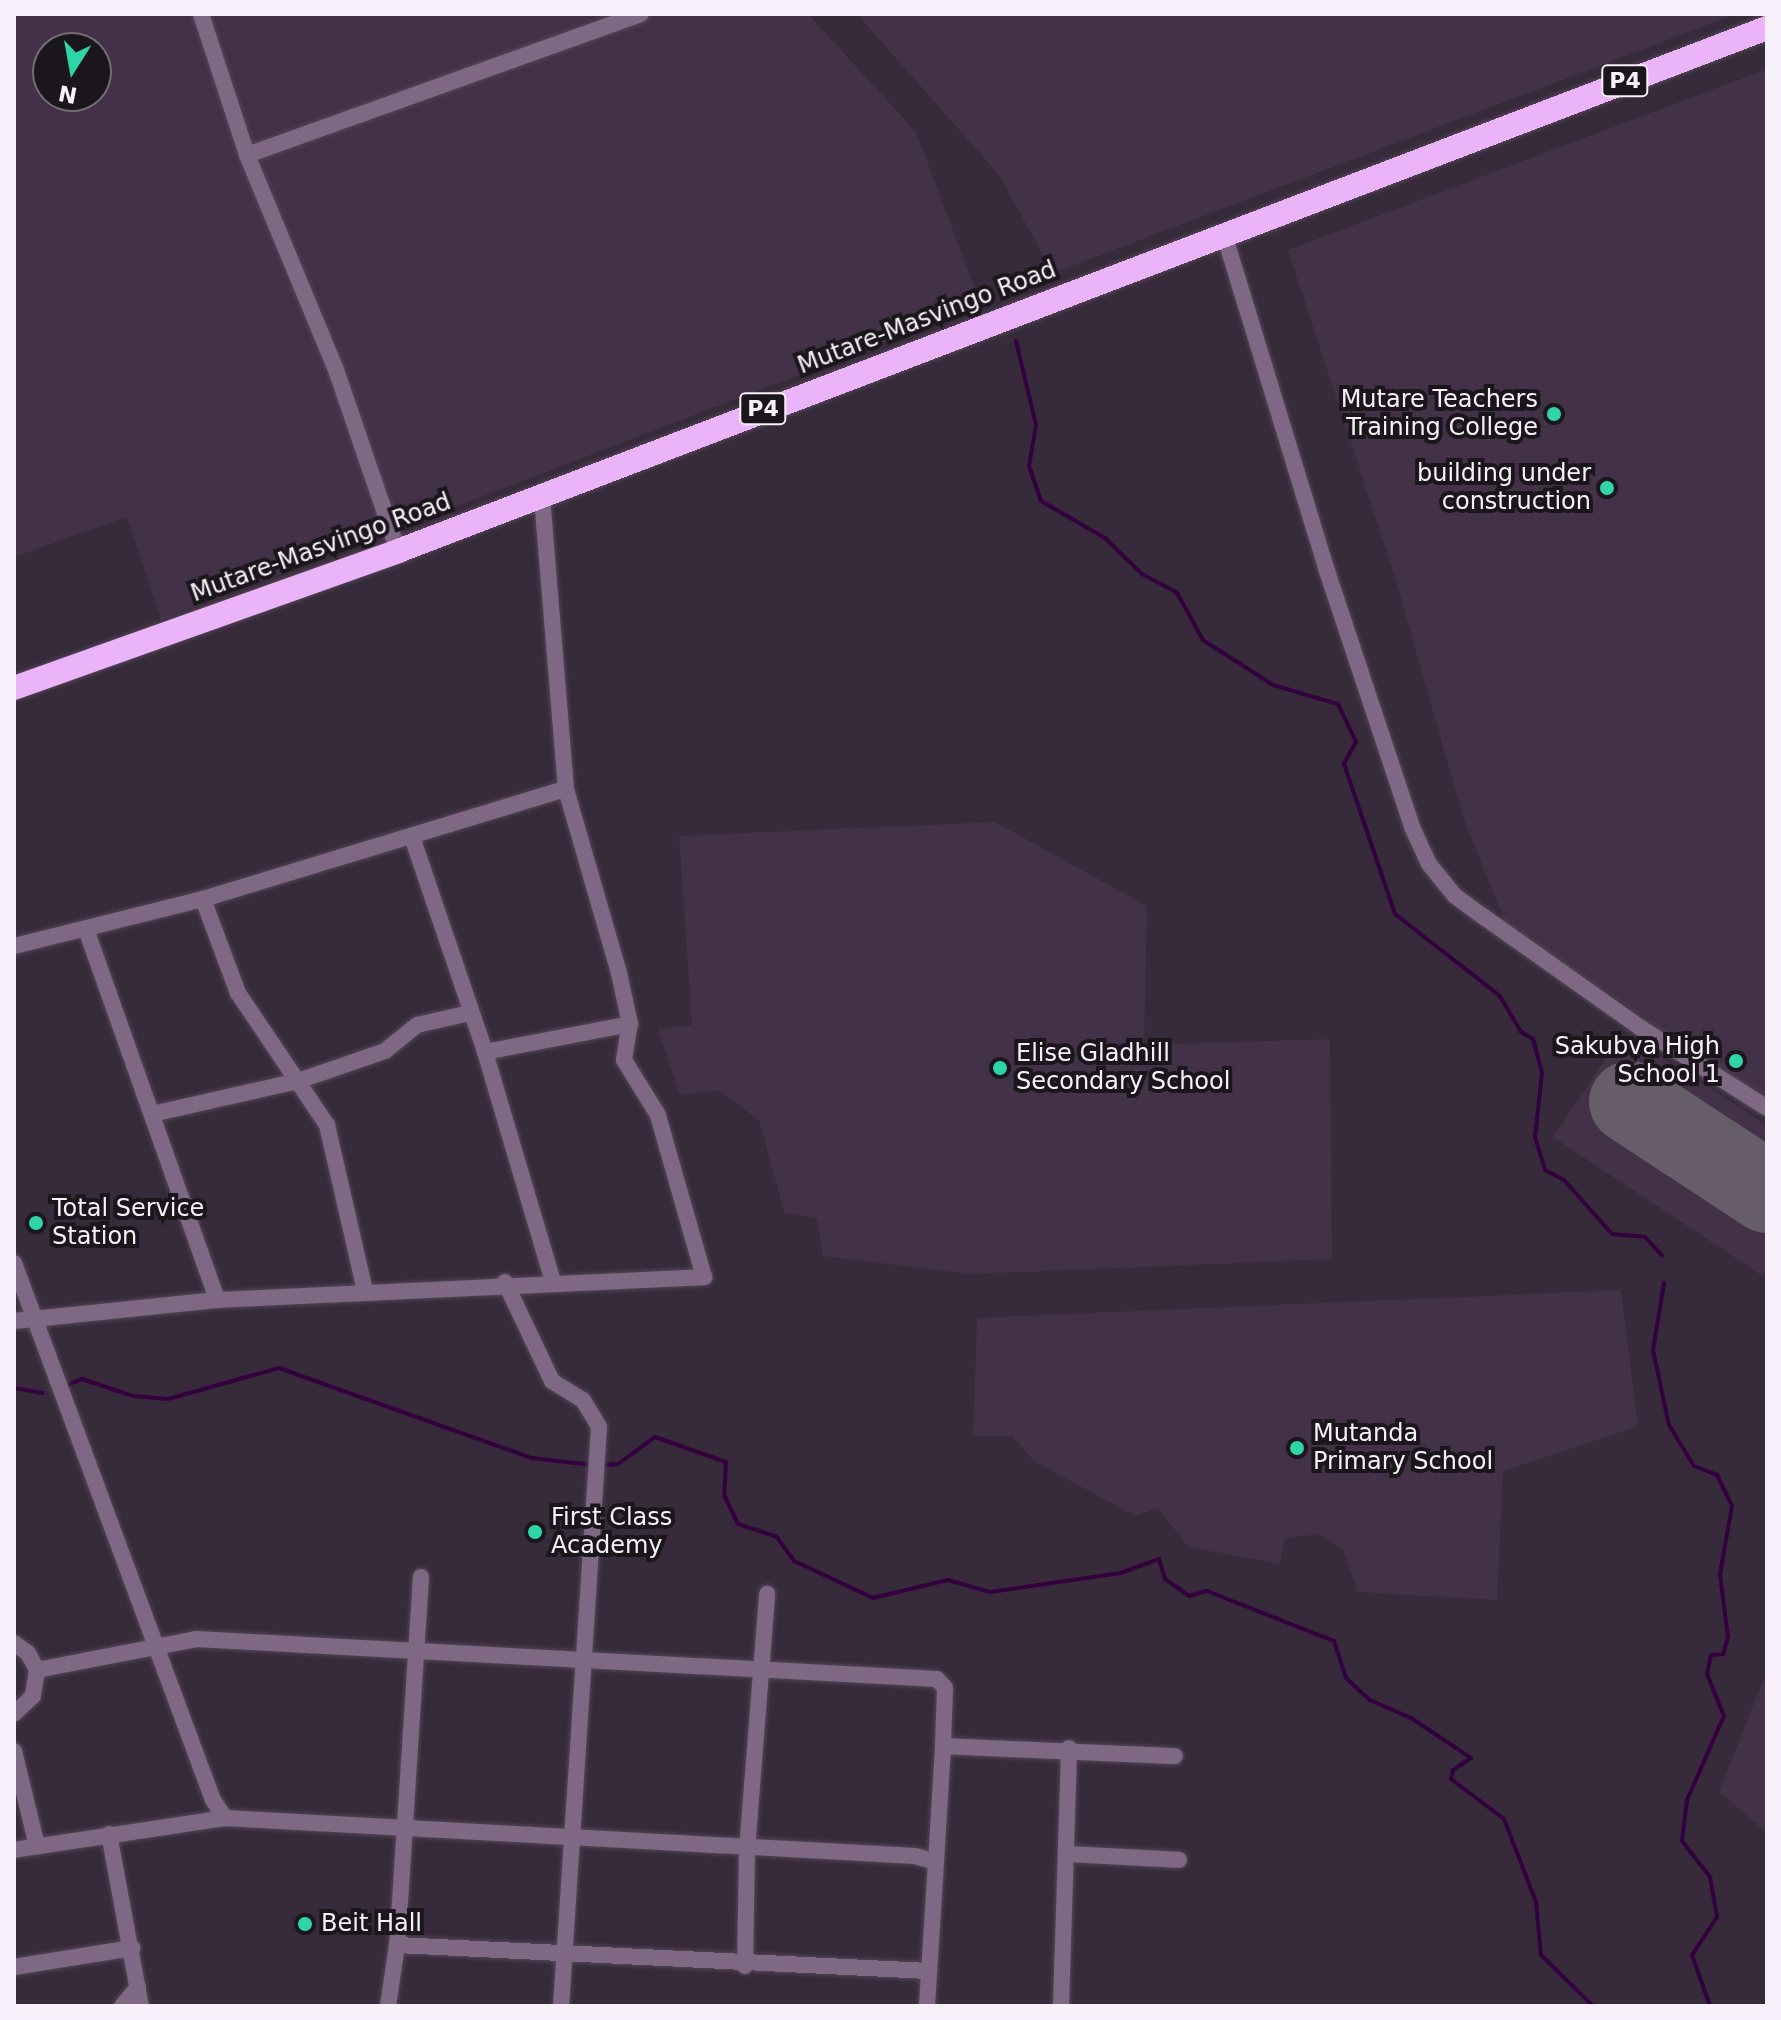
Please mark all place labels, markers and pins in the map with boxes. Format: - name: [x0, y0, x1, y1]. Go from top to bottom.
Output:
- place label: Mutare Teachers Training College: [1341, 386, 1538, 442]
- marker: Mutare Teachers Training College: [1545, 405, 1563, 423]
- place label: building under construction: [1417, 460, 1591, 516]
- marker: building under construction: [1598, 479, 1616, 497]
- place label: Sakubva High School 1: [1555, 1033, 1720, 1089]
- place label: Elise Gladhill Secondary School: [1016, 1040, 1230, 1096]
- marker: Sakubva High School 1: [1727, 1052, 1745, 1070]
- marker: Elise Gladhill Secondary School: [991, 1059, 1009, 1077]
- place label: Total Service Station: [52, 1195, 204, 1251]
- marker: Total Service Station: [27, 1214, 45, 1232]
- place label: Mutanda Primary School: [1313, 1420, 1493, 1476]
- marker: Mutanda Primary School: [1288, 1439, 1306, 1457]
- place label: First Class Academy: [551, 1504, 672, 1560]
- marker: First Class Academy: [526, 1523, 544, 1541]
- place label: Beit Hall: [321, 1910, 422, 1938]
- marker: Beit Hall: [296, 1915, 314, 1933]

